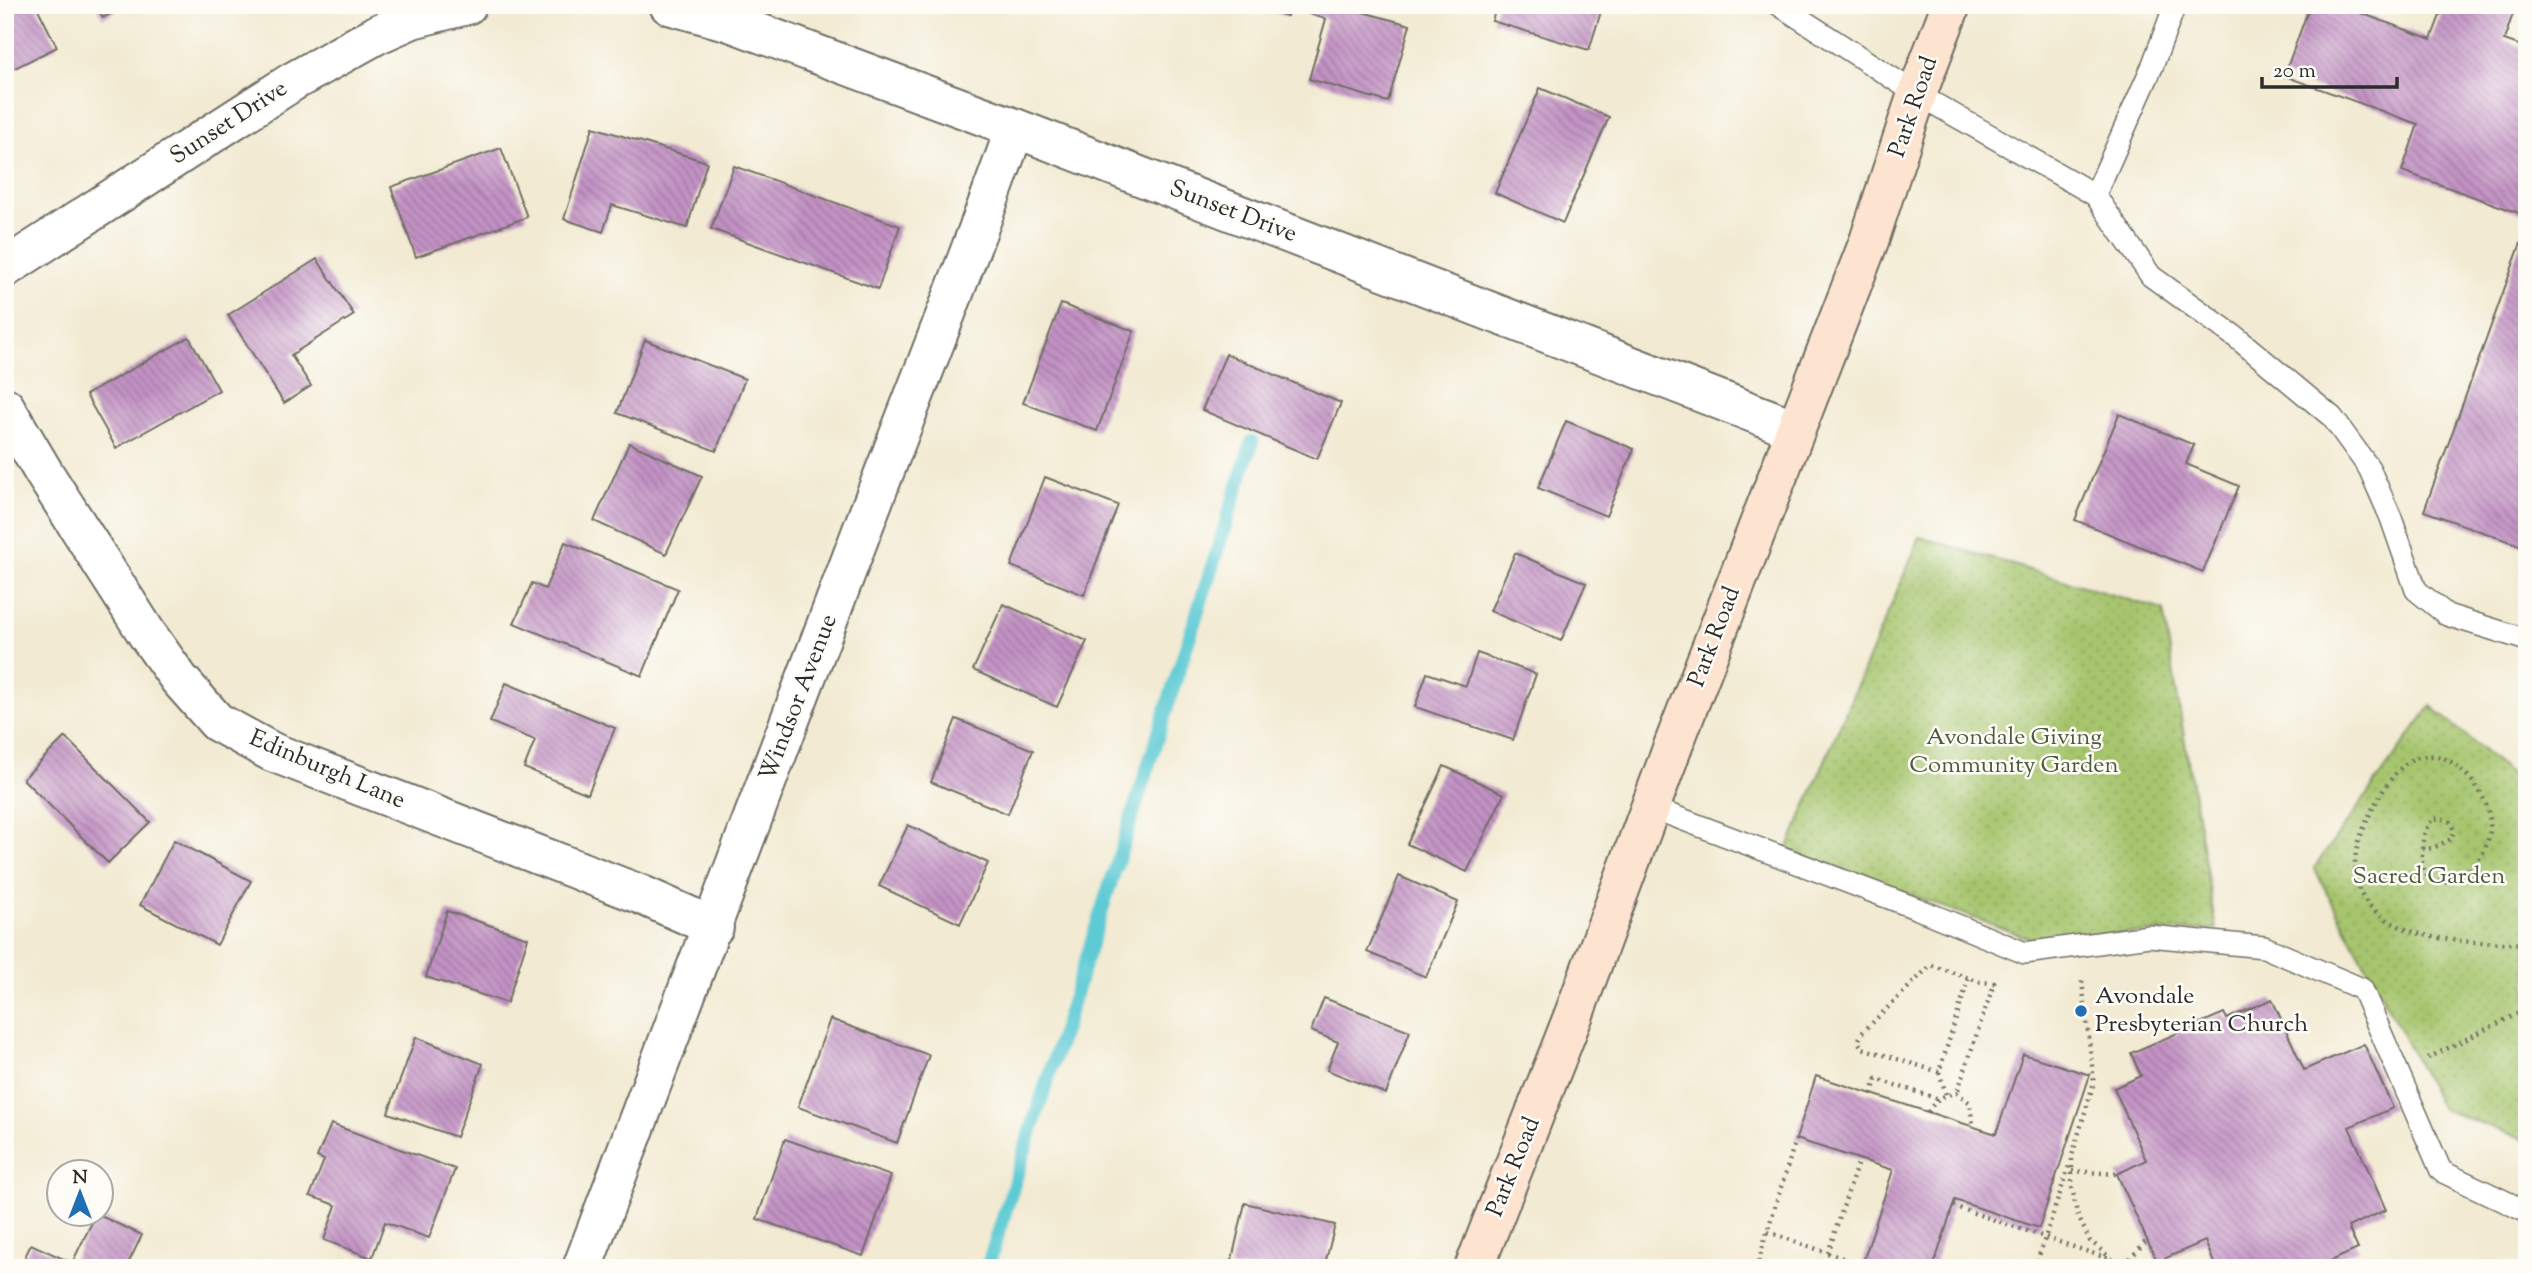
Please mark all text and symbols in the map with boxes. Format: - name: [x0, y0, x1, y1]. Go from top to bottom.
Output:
- scale bar: [2262, 46, 2397, 90]
- street label: Park Road: [1881, 51, 1947, 162]
- text: 20 m: [2273, 57, 2316, 87]
- street label: Sunset Drive: [164, 72, 294, 174]
- street label: Sunset Drive: [1164, 172, 1302, 252]
- street label: Park Road: [1680, 582, 1750, 692]
- street label: Windsor Avenue: [752, 610, 846, 786]
- park label: Avondale Giving Community Garden: [1909, 721, 2119, 783]
- street label: Edinburgh Lane: [244, 722, 410, 818]
- park label: Sacred Garden: [2353, 860, 2505, 894]
- place label: Avondale Presbyterian Church: [2095, 980, 2308, 1042]
- marker: Avondale Presbyterian Church: [2073, 1003, 2089, 1019]
- street label: Park Road: [1479, 1112, 1550, 1222]
- north arrow: [46, 1158, 116, 1228]
- text: N: [72, 1165, 88, 1192]

